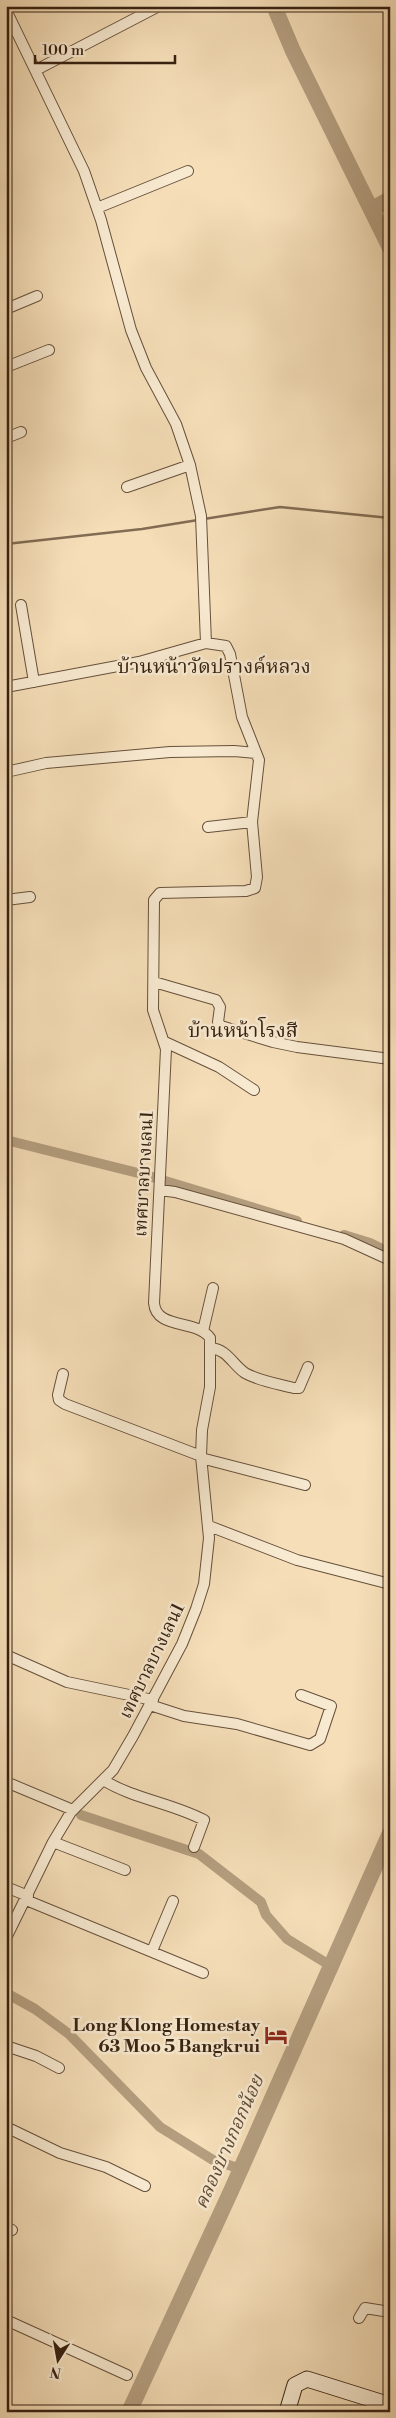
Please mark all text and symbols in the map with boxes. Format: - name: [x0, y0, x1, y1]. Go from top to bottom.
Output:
- scale bar: [35, 32, 175, 64]
- text: 100 m: [42, 41, 84, 60]
- district label: บ้านหน้าวัดปรางค์หลวง: [117, 655, 311, 680]
- district label: บ้านหน้าโรงสี: [188, 1016, 298, 1044]
- street label: เทศบาลบางเลน1: [129, 1110, 159, 1238]
- street label: เทศบาลบางเลน1: [114, 1599, 190, 1723]
- place label: Long Klong Homestay 63 Moo 5 Bangkrui: [73, 2014, 261, 2058]
- hotel icon: Long Klong Homestay 63 Moo 5 Bangkrui: [263, 2022, 289, 2048]
- water label: คลองบางกอกน้อย: [189, 2070, 270, 2213]
- north arrow: [32, 2336, 82, 2386]
- text: N: [49, 2362, 63, 2382]

